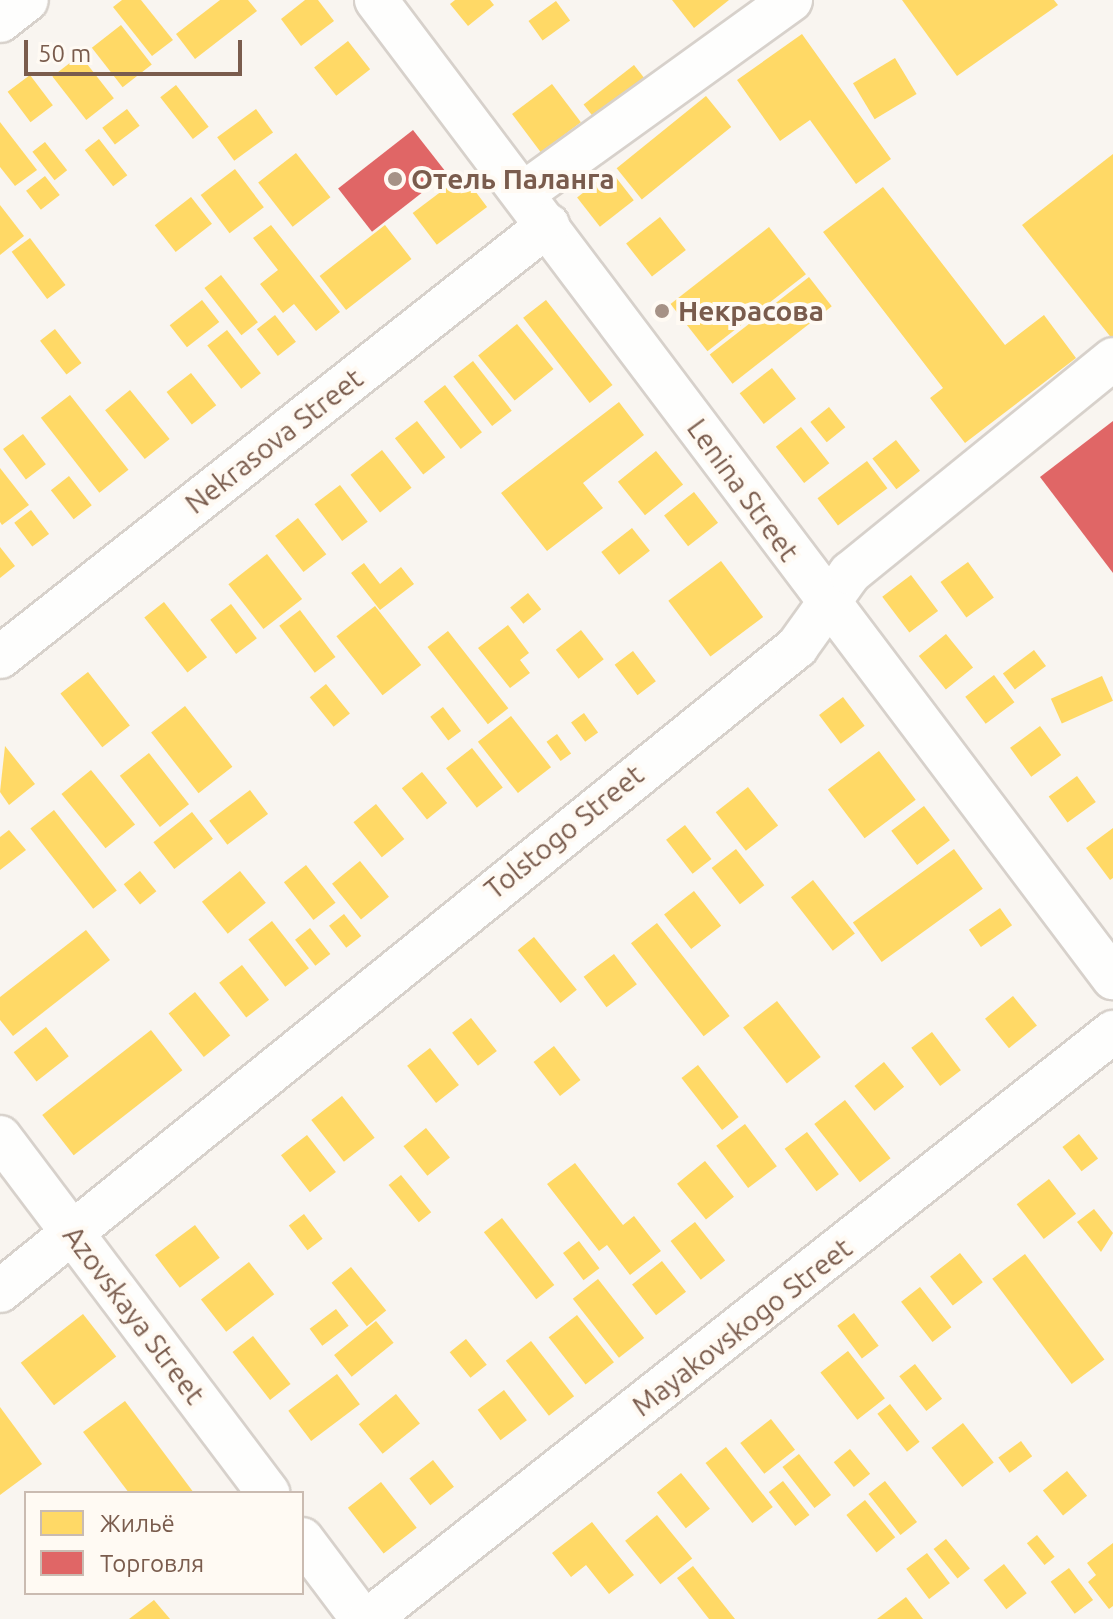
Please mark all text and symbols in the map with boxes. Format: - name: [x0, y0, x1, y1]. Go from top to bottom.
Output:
- scale bar: [28, 24, 246, 74]
- text: 50 m: [38, 40, 91, 67]
- place label: Отель Паланга: [411, 162, 615, 196]
- marker: Отель Паланга: [386, 170, 404, 188]
- place label: Некрасова: [678, 294, 824, 328]
- marker: Некрасова: [653, 302, 671, 320]
- street label: Nekrasova Street: [179, 361, 369, 521]
- street label: Lenina Street: [680, 412, 806, 568]
- street label: Tolstogo Street: [478, 758, 650, 906]
- street label: Azovskaya Street: [56, 1219, 212, 1411]
- street label: Mayakovskogo Street: [626, 1231, 858, 1423]
- legend: [24, 1491, 304, 1595]
- text: Жильё: [100, 1510, 175, 1537]
- text: Торговля: [100, 1550, 204, 1577]

